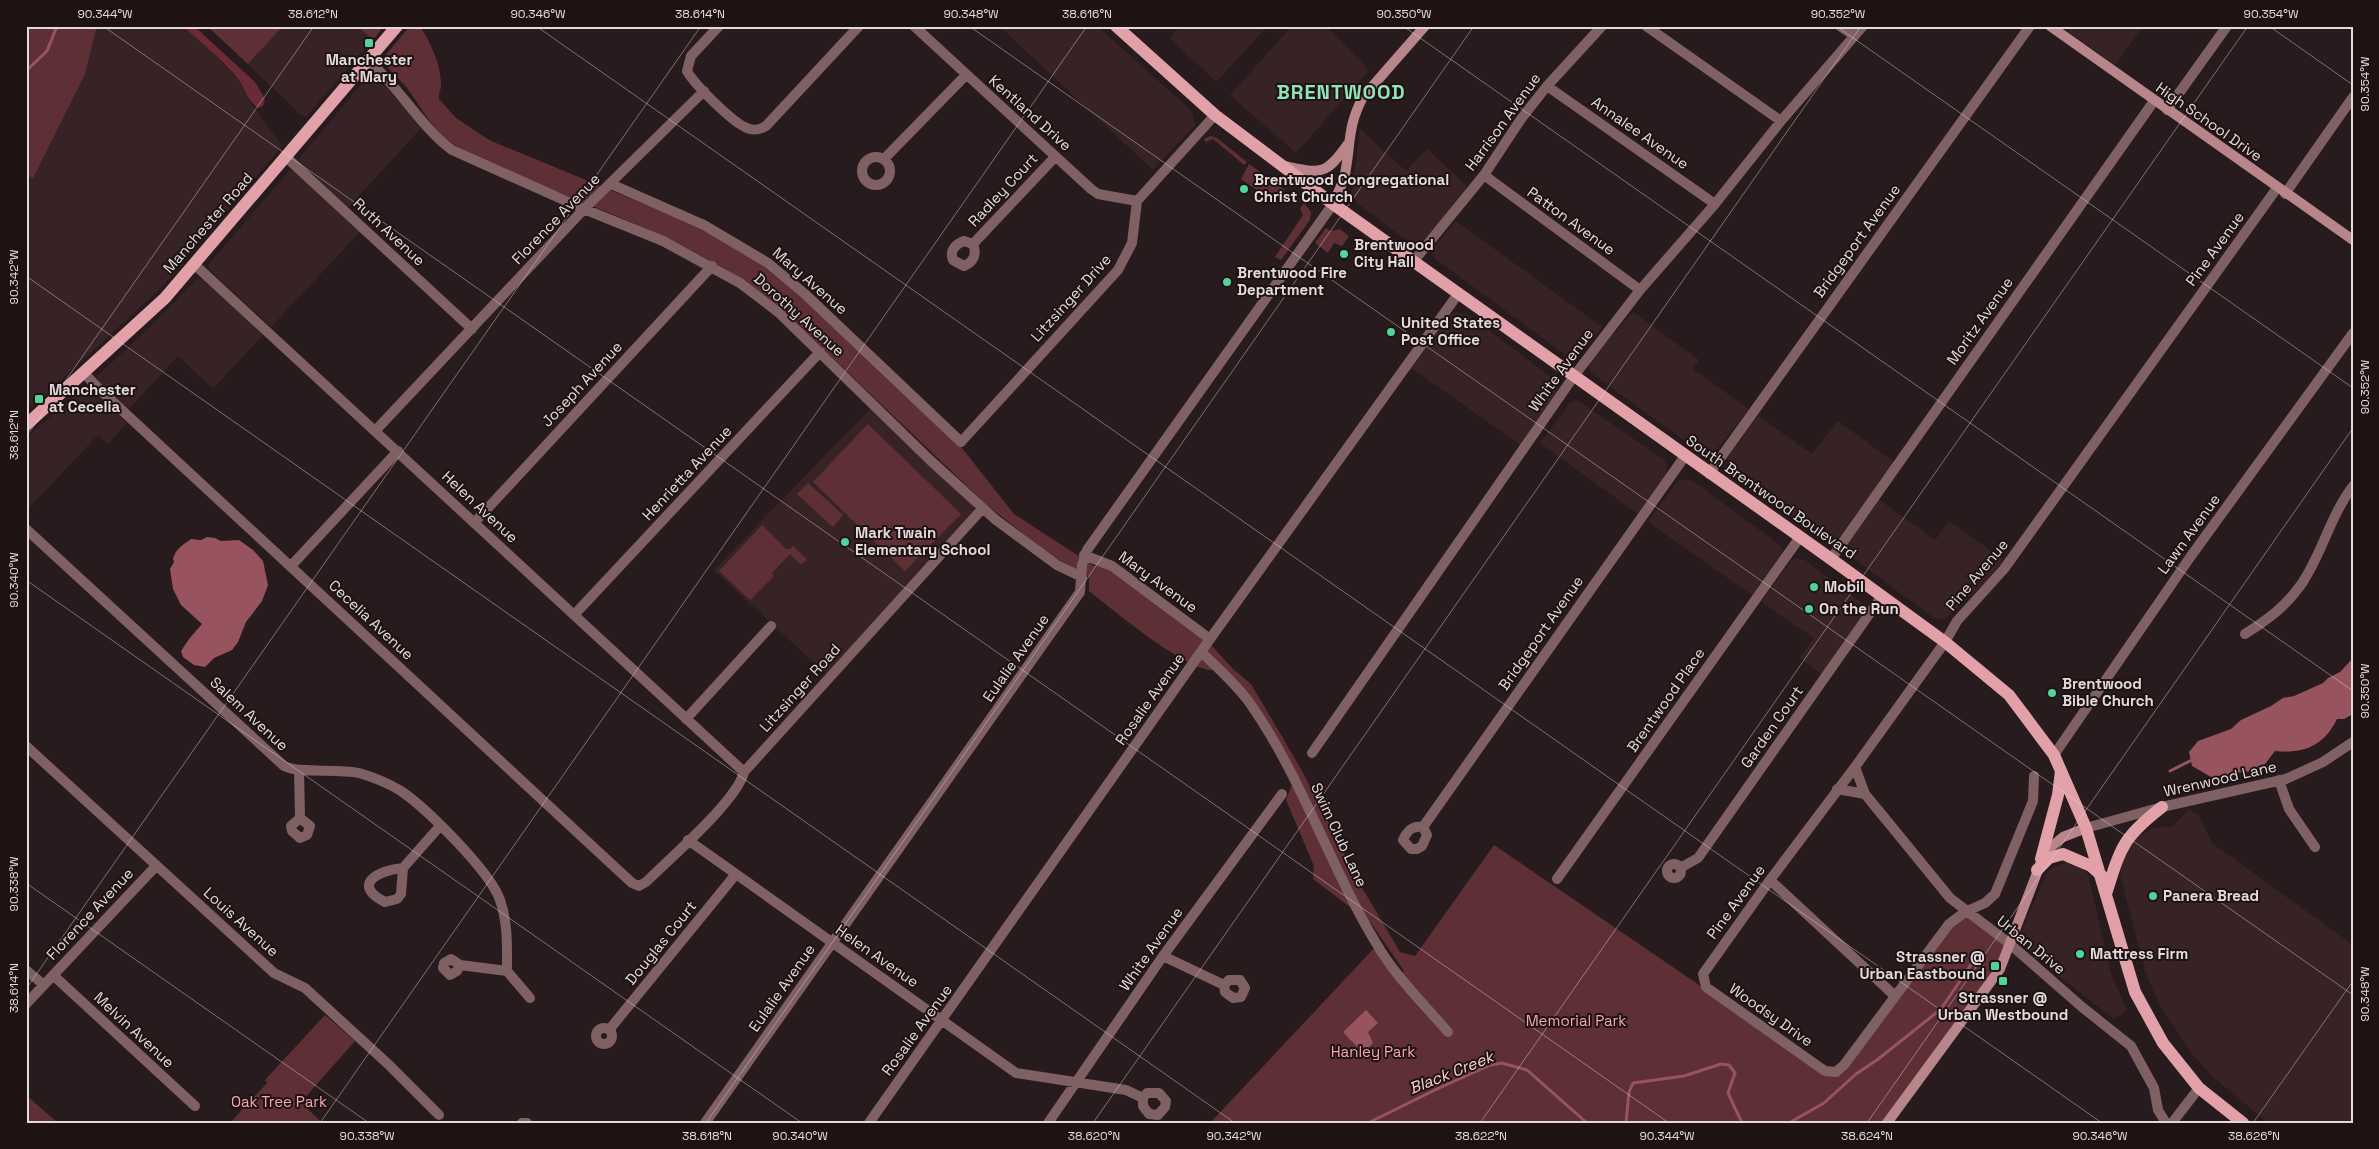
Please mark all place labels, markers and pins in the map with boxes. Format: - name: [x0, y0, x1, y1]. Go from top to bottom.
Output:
- marker: Manchester at Mary: [363, 37, 375, 49]
- place label: Manchester at Mary: [326, 50, 412, 86]
- place label: Brentwood Congregational Christ Church: [1254, 170, 1449, 206]
- marker: Brentwood Congregational Christ Church: [1238, 183, 1250, 195]
- place label: Brentwood City Hall: [1354, 235, 1434, 271]
- marker: Brentwood City Hall: [1338, 248, 1350, 260]
- place label: Brentwood Fire Department: [1237, 263, 1347, 299]
- marker: Brentwood Fire Department: [1221, 276, 1233, 288]
- place label: United States Post Office: [1401, 313, 1500, 349]
- marker: United States Post Office: [1385, 326, 1397, 338]
- place label: Manchester at Cecelia: [49, 380, 136, 416]
- marker: Manchester at Cecelia: [33, 393, 45, 405]
- place label: Mark Twain Elementary School: [855, 523, 990, 559]
- marker: Mark Twain Elementary School: [839, 536, 851, 548]
- place label: Mobil: [1824, 577, 1864, 596]
- marker: Mobil: [1808, 581, 1820, 593]
- place label: On the Run: [1819, 599, 1899, 618]
- marker: On the Run: [1803, 603, 1815, 615]
- place label: Brentwood Bible Church: [2062, 674, 2154, 710]
- marker: Brentwood Bible Church: [2046, 687, 2058, 699]
- place label: Panera Bread: [2163, 886, 2259, 905]
- marker: Panera Bread: [2147, 890, 2159, 902]
- place label: Mattress Firm: [2090, 944, 2188, 963]
- place label: Strassner @ Urban Eastbound: [1859, 947, 1985, 983]
- marker: Mattress Firm: [2074, 948, 2086, 960]
- marker: Strassner @ Urban Eastbound: [1989, 960, 2001, 972]
- marker: Strassner @ Urban Westbound: [1997, 975, 2009, 987]
- place label: Strassner @ Urban Westbound: [1938, 988, 2068, 1024]

